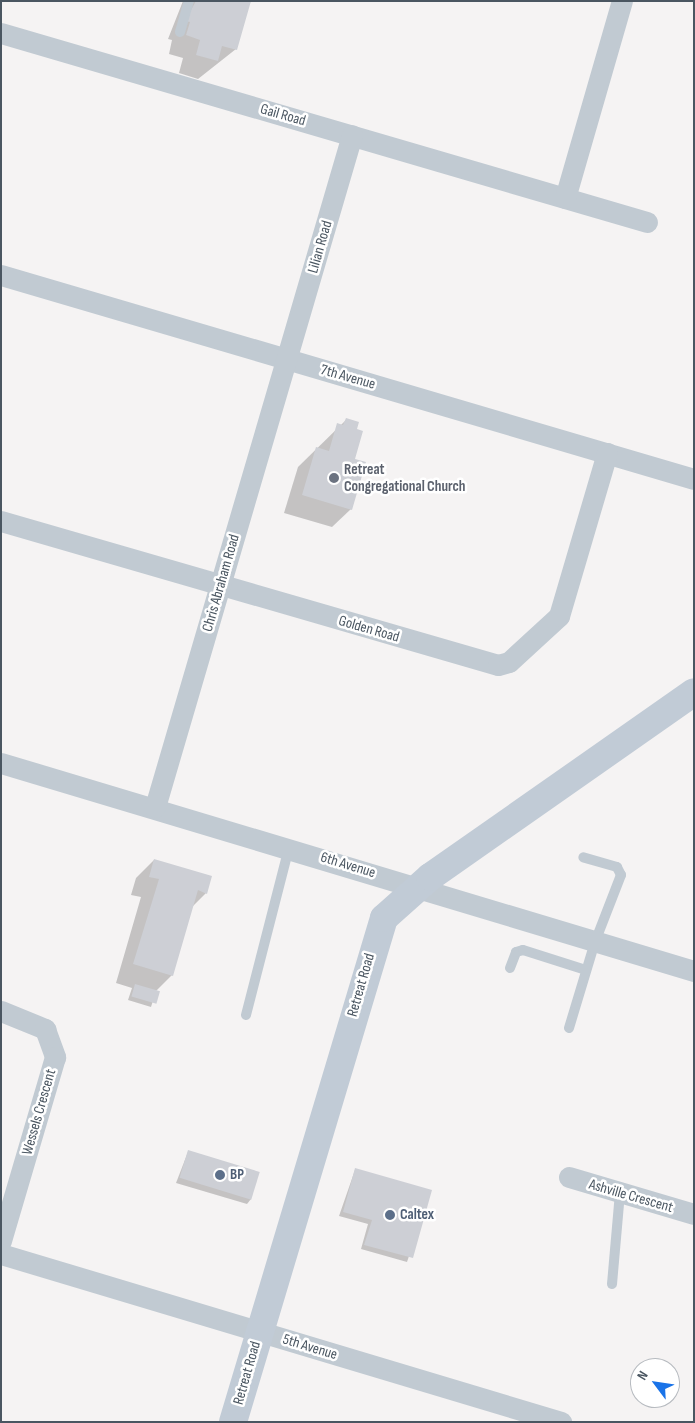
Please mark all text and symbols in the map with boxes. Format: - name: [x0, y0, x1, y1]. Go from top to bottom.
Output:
- street label: Gail Road: [258, 100, 308, 130]
- street label: Lilian Road: [304, 219, 336, 275]
- street label: 7th Avenue: [319, 361, 377, 393]
- place label: Retreat Congregational Church: [344, 460, 465, 495]
- marker: Retreat Congregational Church: [328, 472, 340, 484]
- street label: Chris Abraham Road: [199, 532, 243, 634]
- street label: Golden Road: [336, 612, 402, 646]
- street label: 6th Avenue: [318, 848, 378, 882]
- street label: Retreat Road: [343, 951, 379, 1019]
- street label: Wessels Crescent: [18, 1067, 60, 1157]
- place label: BP: [230, 1166, 244, 1184]
- marker: BP: [214, 1169, 226, 1181]
- street label: Ashville Crescent: [587, 1175, 675, 1217]
- place label: Caltex: [400, 1206, 434, 1224]
- marker: Caltex: [384, 1209, 396, 1221]
- street label: 5th Avenue: [281, 1330, 339, 1364]
- street label: Retreat Road: [229, 1339, 265, 1407]
- north arrow: [630, 1358, 680, 1408]
- text: N: [633, 1368, 652, 1383]

